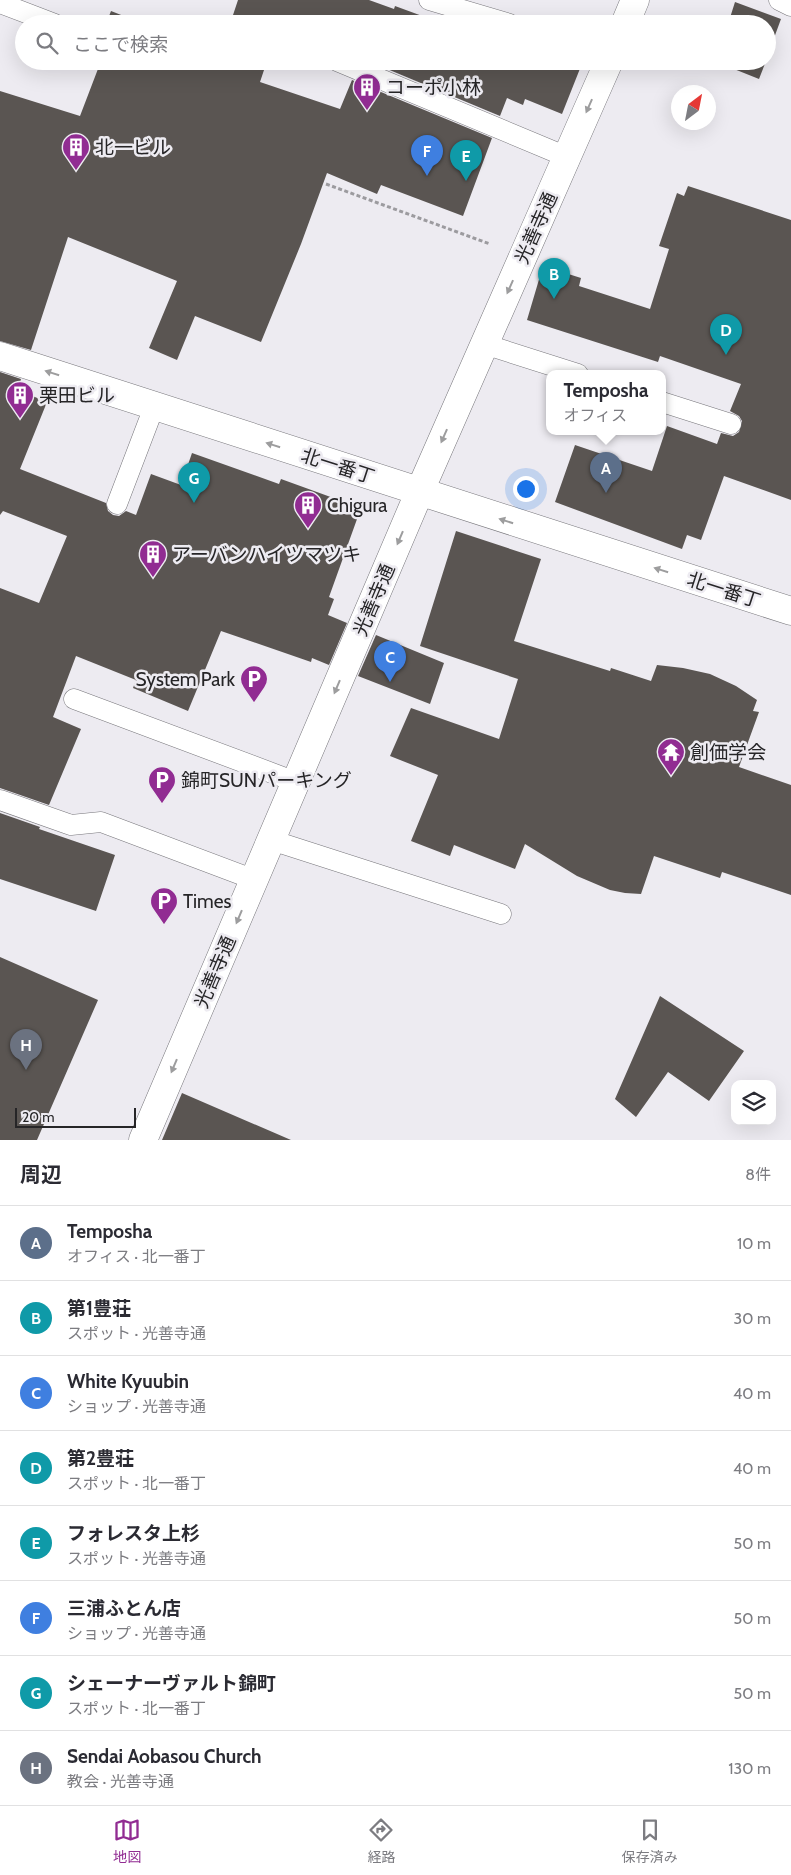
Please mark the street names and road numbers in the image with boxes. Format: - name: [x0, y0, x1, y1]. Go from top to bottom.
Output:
- street label: 光善寺通: [510, 189, 562, 267]
- street label: 北一番丁: [298, 443, 378, 489]
- street label: 光善寺通: [349, 561, 399, 639]
- street label: 北一番丁: [684, 567, 764, 613]
- street label: 光善寺通: [190, 933, 240, 1011]

